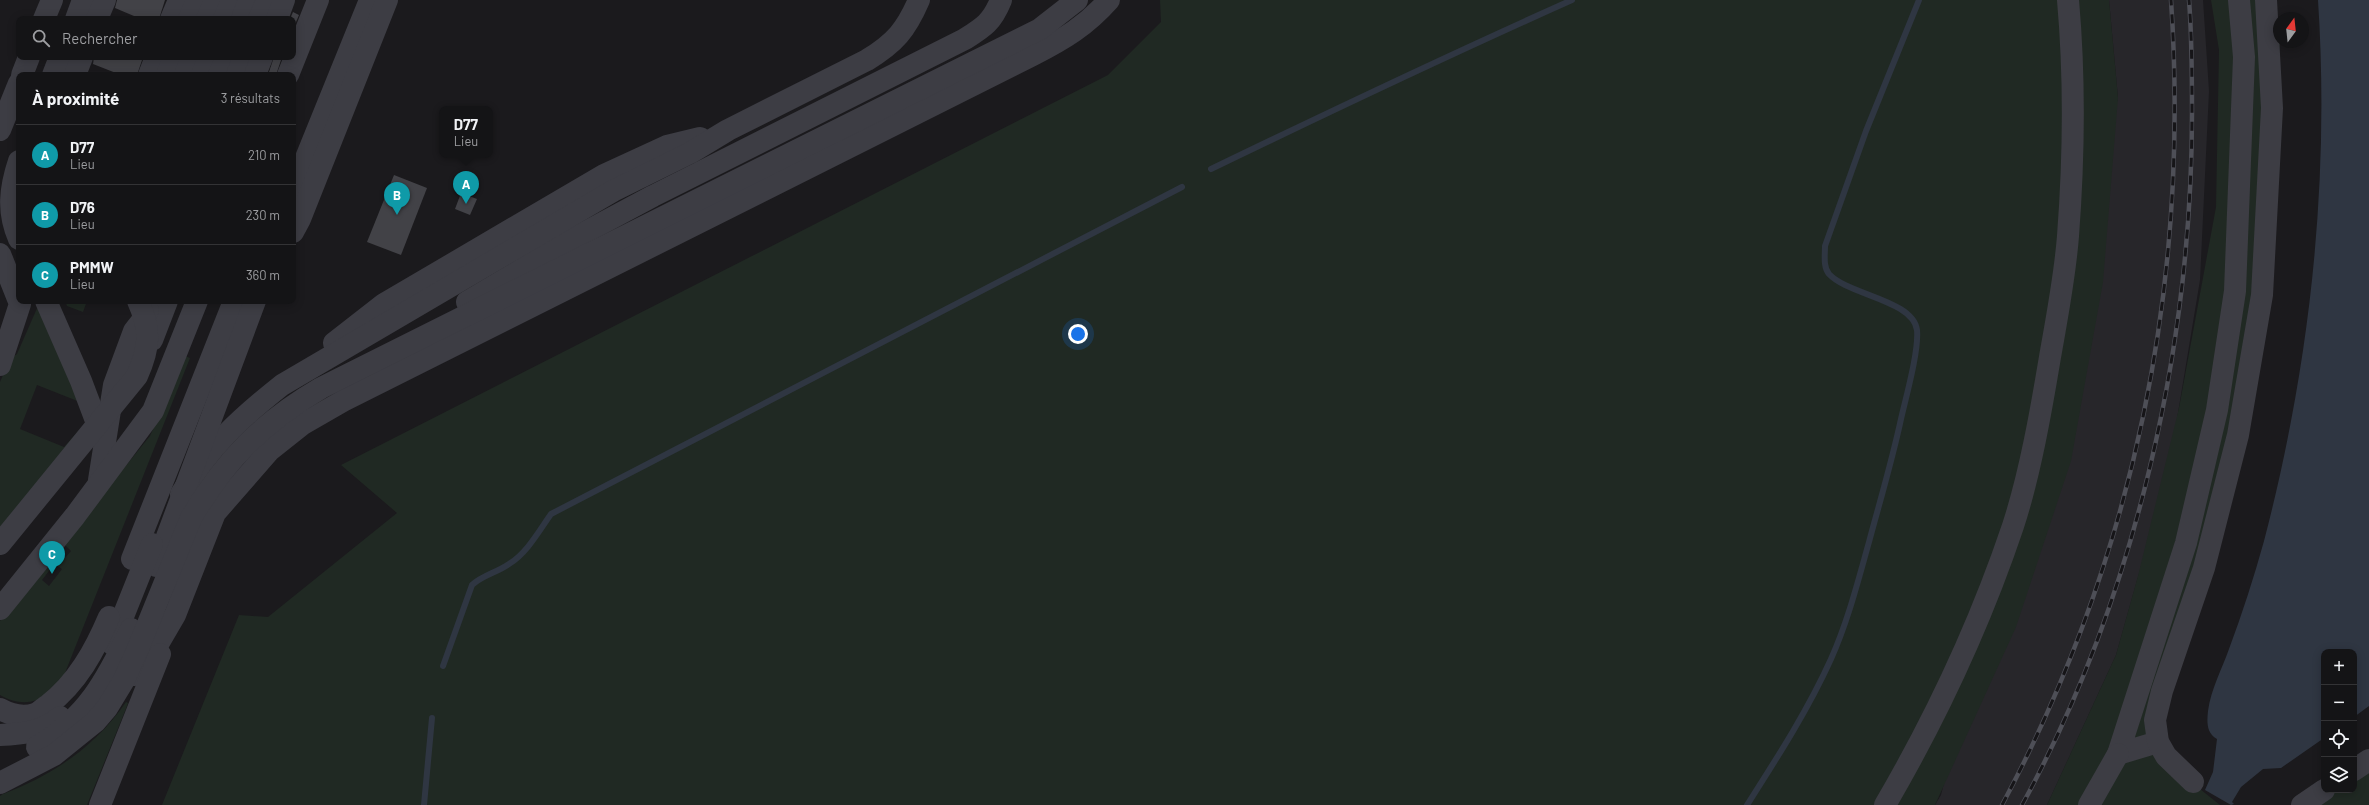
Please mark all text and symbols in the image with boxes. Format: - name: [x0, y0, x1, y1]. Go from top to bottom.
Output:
- north arrow: [2273, 12, 2309, 48]
- search box: [16, 16, 296, 60]
- icon: search: [30, 27, 52, 49]
- text: Rechercher: [62, 29, 138, 47]
- text: À proximité: [32, 88, 119, 108]
- text: 3 résultats: [221, 90, 280, 106]
- popup: [439, 106, 493, 158]
- text: D77: [454, 115, 478, 133]
- text: Lieu: [454, 133, 478, 149]
- text: D77: [70, 138, 94, 156]
- text: A: [41, 147, 49, 163]
- text: 210 m: [248, 147, 280, 163]
- text: Lieu: [70, 156, 95, 172]
- pin: A: [453, 171, 479, 204]
- pin: B: [384, 182, 410, 215]
- text: D76: [70, 198, 95, 216]
- text: B: [41, 207, 49, 223]
- text: 230 m: [246, 207, 280, 223]
- text: Lieu: [70, 216, 95, 232]
- text: PMMW: [70, 258, 114, 276]
- text: C: [41, 267, 49, 283]
- text: 360 m: [246, 267, 280, 283]
- text: Lieu: [70, 276, 95, 292]
- your location: [1068, 324, 1088, 344]
- pin: C: [39, 541, 65, 574]
- map controls: [2321, 649, 2357, 793]
- button: +: [2321, 649, 2357, 685]
- button: −: [2321, 685, 2357, 721]
- button: locate: [2321, 721, 2357, 757]
- button: layers: [2321, 757, 2357, 793]

